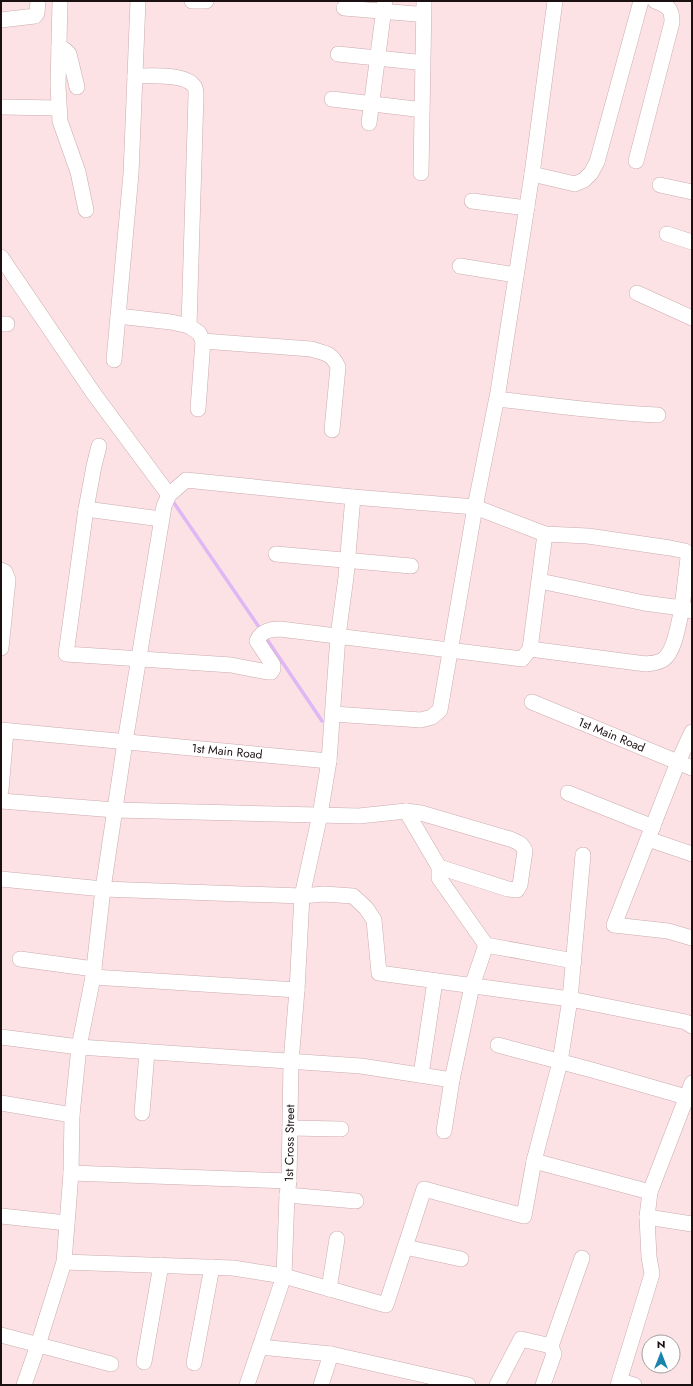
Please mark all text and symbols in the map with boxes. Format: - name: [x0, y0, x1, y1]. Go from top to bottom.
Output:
- street label: 1st Main Road: [575, 713, 648, 757]
- street label: 1st Main Road: [191, 739, 263, 764]
- street label: 1st Cross Street: [280, 1104, 299, 1182]
- north arrow: [641, 1334, 681, 1374]
- text: N: [657, 1336, 665, 1352]

